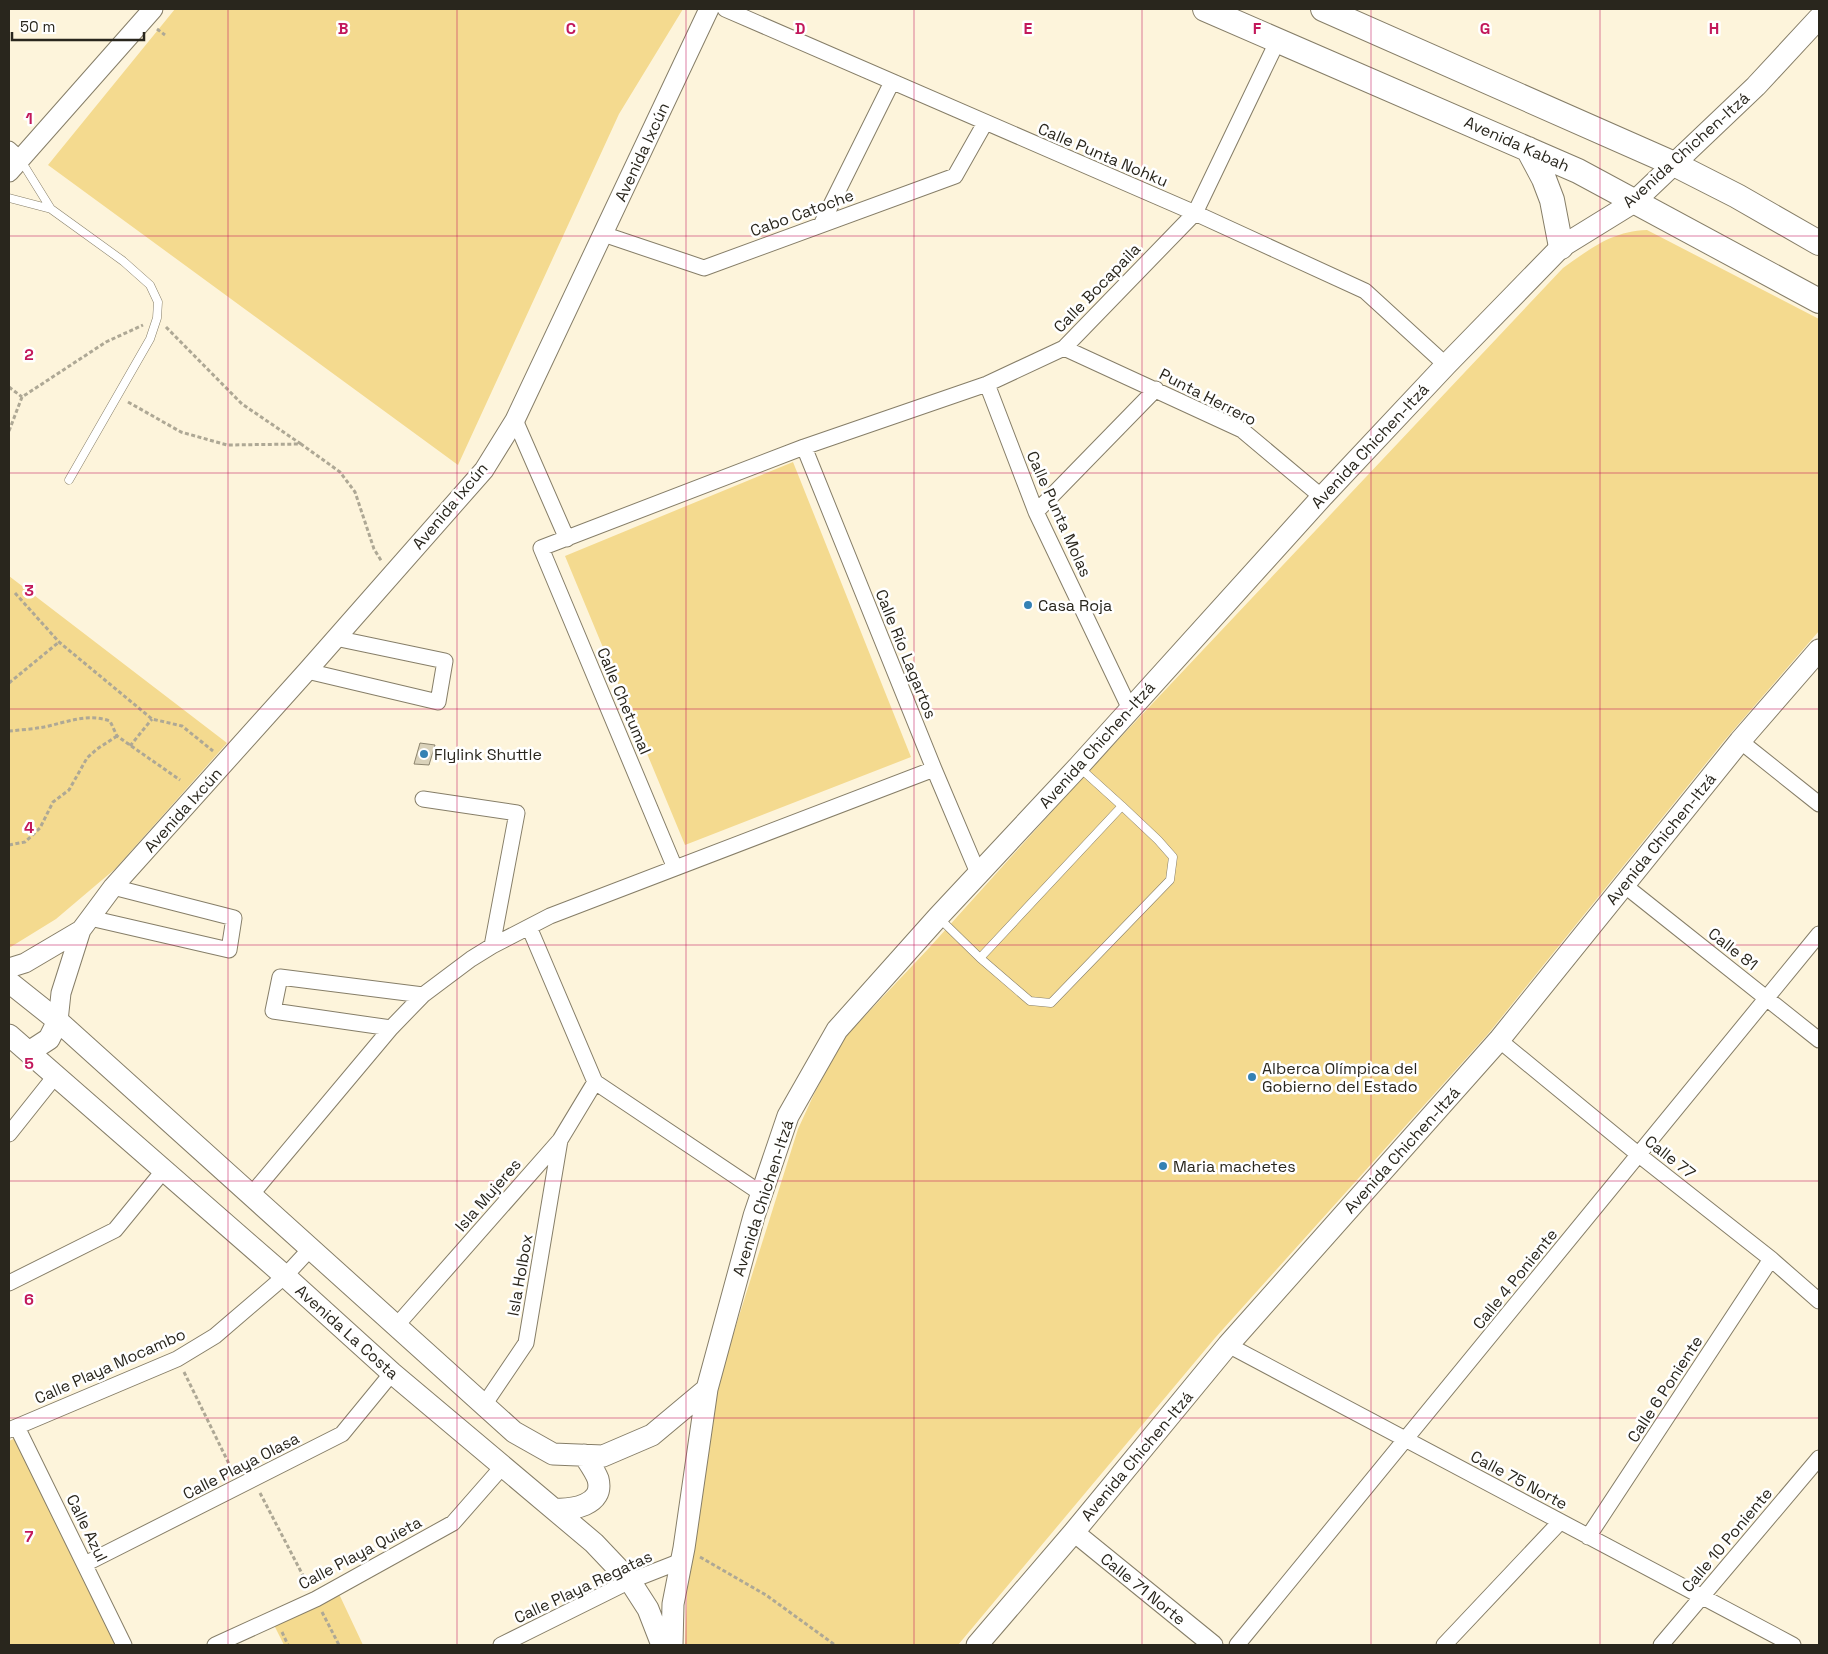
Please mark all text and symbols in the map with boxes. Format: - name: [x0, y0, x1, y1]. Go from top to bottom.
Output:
- scale bar: [12, 10, 145, 42]
- text: 50 m: [20, 17, 55, 36]
- text: B: [338, 18, 348, 39]
- text: C: [566, 18, 576, 39]
- text: D: [795, 18, 805, 39]
- text: E: [1024, 18, 1033, 39]
- text: F: [1253, 18, 1262, 39]
- text: G: [1480, 18, 1490, 39]
- text: H: [1709, 18, 1719, 39]
- street label: Avenida Chichen-Itzá: [1618, 87, 1754, 213]
- street label: Avenida Ixcún: [610, 99, 674, 205]
- text: 1: [25, 108, 33, 129]
- street label: Avenida Kabah: [1461, 111, 1573, 177]
- street label: Calle Punta Nohku: [1035, 118, 1171, 192]
- street label: Cabo Catoche: [747, 185, 857, 241]
- street label: Calle Bocapaila: [1049, 239, 1145, 337]
- text: 2: [24, 344, 34, 365]
- street label: Punta Herrero: [1156, 363, 1260, 431]
- street label: Avenida Chichen-Itzá: [1307, 379, 1433, 513]
- street label: Calle Punta Molas: [1022, 448, 1096, 580]
- street label: Avenida Ixcún: [408, 458, 492, 554]
- text: 3: [24, 580, 34, 601]
- street label: Calle Río Lagartos: [871, 586, 941, 722]
- place label: Casa Roja: [1038, 595, 1112, 616]
- marker: Casa Roja: [1022, 599, 1034, 611]
- street label: Calle Chetumal: [592, 644, 656, 758]
- street label: Avenida Chichen-Itzá: [1034, 677, 1160, 813]
- place label: Flylink Shuttle: [434, 744, 542, 765]
- marker: Flylink Shuttle: [418, 748, 430, 760]
- street label: Avenida Ixcún: [139, 763, 227, 857]
- street label: Avenida Chichen-Itzá: [1601, 769, 1721, 909]
- text: 4: [24, 817, 34, 838]
- street label: Calle 81: [1704, 923, 1762, 975]
- text: 5: [24, 1053, 34, 1074]
- place label: Alberca Olímpica del Gobierno del Estado: [1262, 1058, 1418, 1097]
- marker: Alberca Olímpica del Gobierno del Estado: [1246, 1071, 1258, 1083]
- street label: Avenida Chichen-Itzá: [1339, 1082, 1465, 1218]
- street label: Avenida Chichen-Itzá: [728, 1117, 798, 1279]
- street label: Calle 77: [1640, 1131, 1700, 1183]
- street label: Isla Mujeres: [450, 1154, 526, 1236]
- place label: Maria machetes: [1173, 1156, 1296, 1177]
- marker: Maria machetes: [1157, 1160, 1169, 1172]
- street label: Calle 4 Poniente: [1468, 1224, 1562, 1334]
- street label: Isla Holbox: [502, 1232, 538, 1318]
- street label: Avenida La Costa: [291, 1280, 403, 1384]
- text: 6: [24, 1289, 34, 1310]
- street label: Calle Playa Mocambo: [31, 1323, 189, 1409]
- street label: Calle 6 Poniente: [1623, 1332, 1707, 1446]
- street label: Avenida Chichen-Itzá: [1076, 1387, 1198, 1525]
- street label: Calle Playa Olasa: [179, 1428, 303, 1504]
- street label: Calle 75 Norte: [1467, 1446, 1571, 1514]
- street label: Calle 10 Poniente: [1677, 1483, 1777, 1597]
- street label: Calle Azul: [62, 1491, 112, 1565]
- street label: Calle Playa Quieta: [295, 1512, 425, 1594]
- text: 7: [25, 1526, 34, 1547]
- street label: Calle Playa Regatas: [511, 1546, 655, 1628]
- street label: Calle 71 Norte: [1096, 1548, 1190, 1630]

